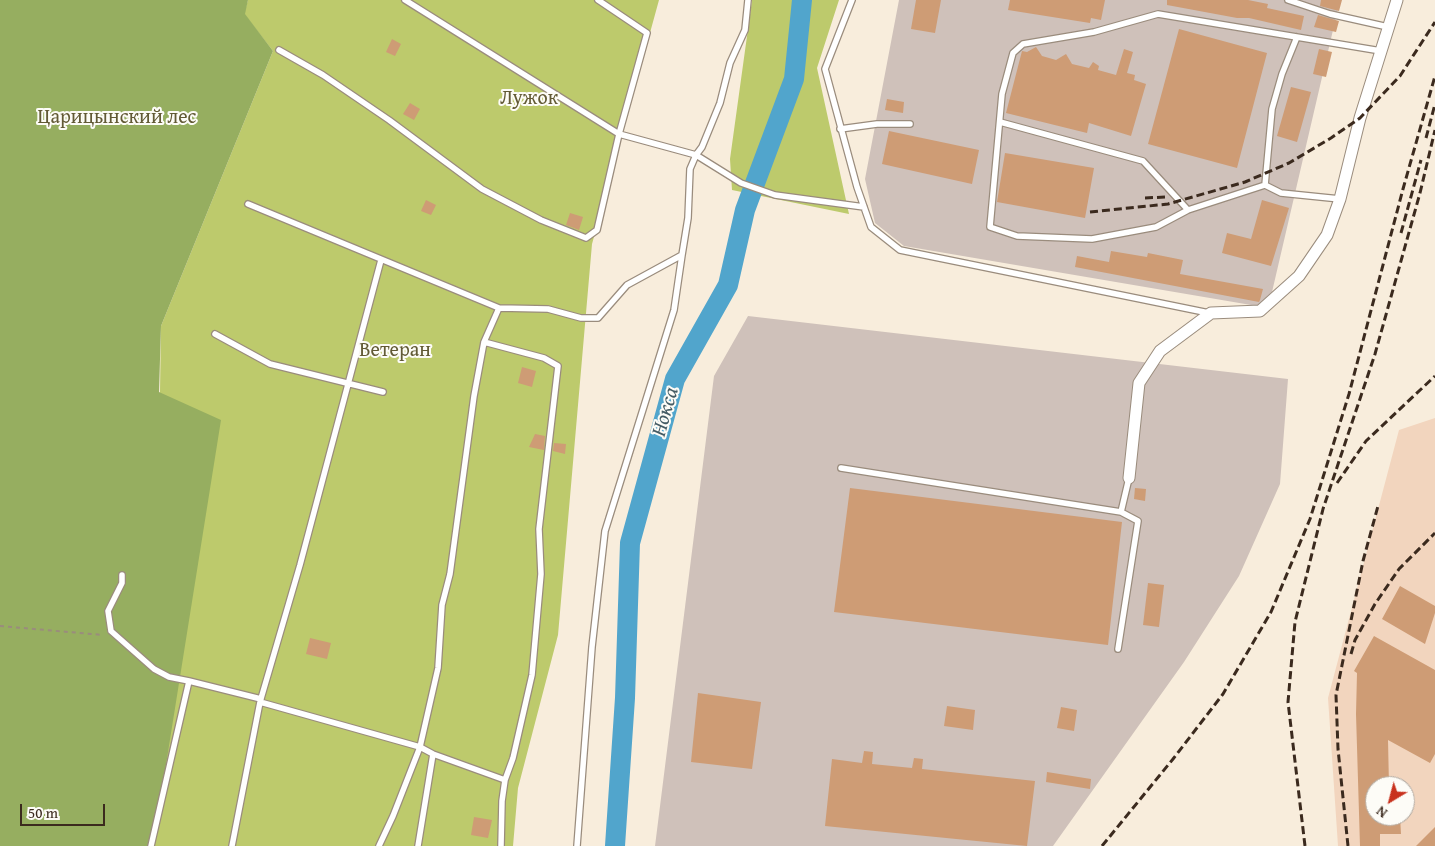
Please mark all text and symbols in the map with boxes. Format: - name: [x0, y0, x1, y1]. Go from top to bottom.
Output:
- park label: Лужок: [500, 87, 558, 111]
- park label: Царицынский лес: [38, 106, 196, 130]
- park label: Ветеран: [359, 339, 431, 363]
- water label: Нокса: [647, 384, 685, 440]
- north arrow: [1365, 776, 1415, 826]
- scale bar: [22, 794, 108, 826]
- text: N: [1372, 801, 1391, 823]
- text: 50 m: [28, 802, 58, 823]

